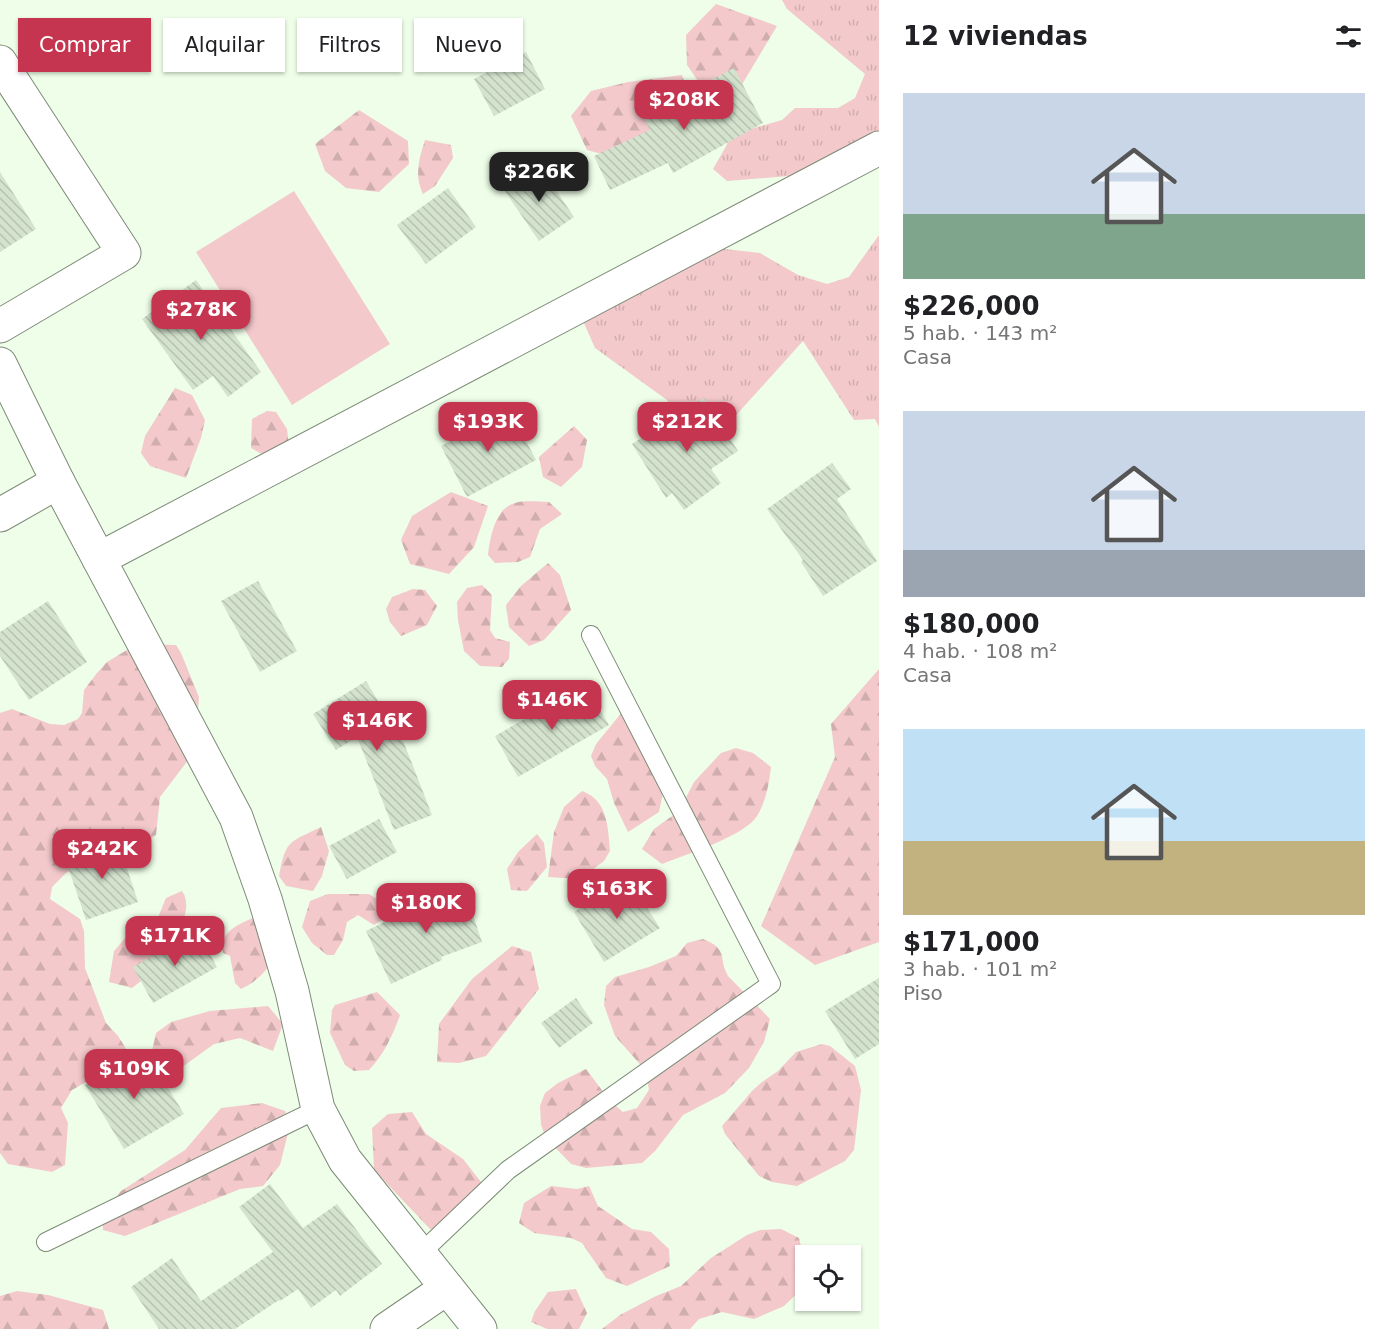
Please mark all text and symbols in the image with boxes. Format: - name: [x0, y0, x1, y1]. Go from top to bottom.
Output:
- chip: Comprar: [18, 18, 151, 72]
- chip: Alquilar: [163, 18, 285, 72]
- chip: Filtros: [297, 18, 402, 72]
- chip: Nuevo: [414, 18, 523, 72]
- icon: filters: [1332, 20, 1365, 53]
- text: 12 viviendas: [903, 21, 1088, 51]
- pin: $208K: [642, 80, 726, 131]
- text: $208K: [648, 87, 720, 111]
- icon: home: [1080, 132, 1188, 240]
- pin: $226K: [497, 152, 581, 203]
- text: $226K: [503, 159, 575, 183]
- pin: $278K: [159, 290, 243, 341]
- text: $226,000: [903, 291, 1040, 321]
- text: $278K: [165, 297, 237, 321]
- text: 5 hab. · 143 m²: [903, 321, 1057, 345]
- text: Casa: [903, 345, 952, 369]
- pin: $193K: [446, 402, 530, 453]
- pin: $212K: [645, 402, 729, 453]
- text: $193K: [452, 409, 524, 433]
- text: $212K: [651, 409, 723, 433]
- icon: home: [1080, 450, 1188, 558]
- text: $180,000: [903, 609, 1040, 639]
- text: 4 hab. · 108 m²: [903, 639, 1057, 663]
- text: Casa: [903, 663, 952, 687]
- pin: $146K: [510, 680, 594, 731]
- text: $146K: [516, 687, 588, 711]
- pin: $146K: [335, 701, 419, 752]
- text: $146K: [341, 708, 413, 732]
- icon: home: [1080, 768, 1188, 876]
- pin: $242K: [60, 829, 144, 880]
- text: $242K: [66, 836, 138, 860]
- pin: $163K: [575, 869, 659, 920]
- text: $163K: [581, 876, 653, 900]
- pin: $180K: [384, 883, 468, 934]
- text: $180K: [390, 890, 462, 914]
- pin: $171K: [133, 916, 217, 967]
- text: $171K: [139, 923, 211, 947]
- text: $171,000: [903, 927, 1040, 957]
- text: 3 hab. · 101 m²: [903, 957, 1057, 981]
- text: Piso: [903, 981, 943, 1005]
- pin: $109K: [92, 1049, 176, 1100]
- text: $109K: [98, 1056, 170, 1080]
- map controls: [795, 1245, 861, 1311]
- button: locate: [795, 1245, 861, 1311]

